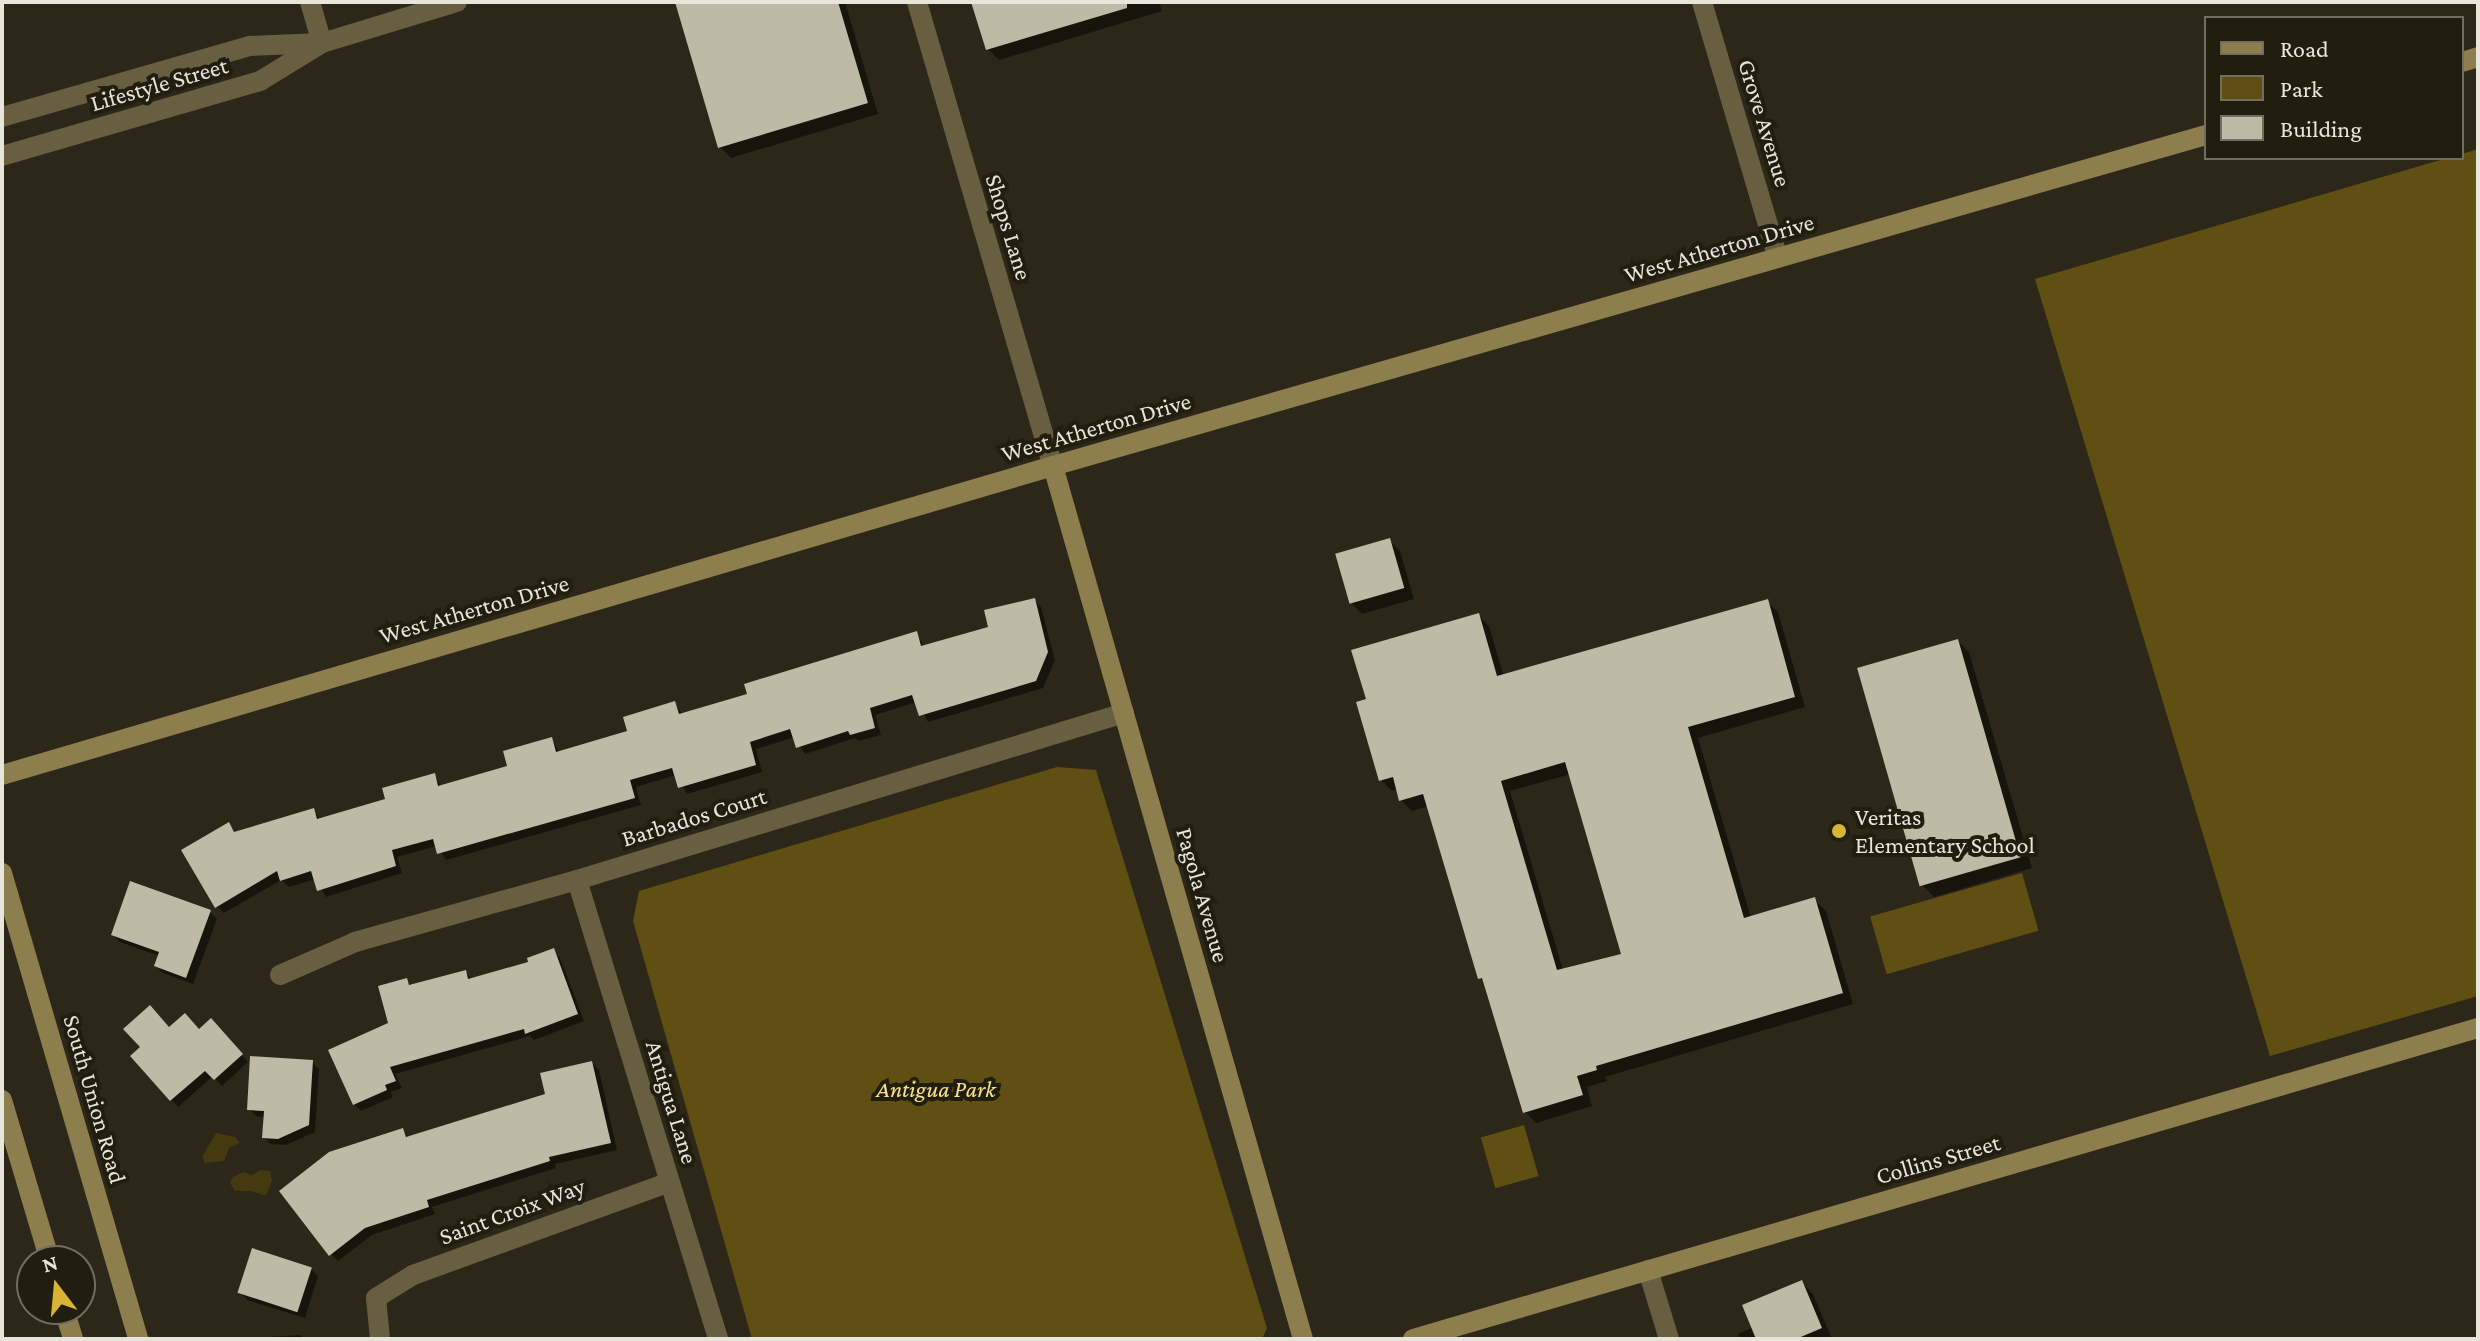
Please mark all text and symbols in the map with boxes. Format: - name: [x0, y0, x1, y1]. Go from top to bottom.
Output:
- legend: [2204, 16, 2464, 160]
- text: Road: [2280, 35, 2329, 62]
- street label: Lifestyle Street: [87, 51, 231, 117]
- street label: Grove Avenue: [1732, 56, 1798, 190]
- text: Park: [2280, 75, 2323, 102]
- text: Building: [2280, 115, 2362, 142]
- street label: Shops Lane: [979, 171, 1039, 283]
- street label: West Atherton Drive: [1621, 207, 1817, 289]
- street label: West Atherton Drive: [998, 386, 1194, 468]
- street label: West Atherton Drive: [376, 568, 572, 650]
- street label: Barbados Court: [618, 781, 770, 853]
- place label: Veritas Elementary School: [1855, 803, 2035, 859]
- marker: Veritas Elementary School: [1830, 822, 1848, 840]
- street label: Pagola Avenue: [1170, 824, 1236, 966]
- street label: South Union Road: [57, 1011, 133, 1187]
- street label: Antigua Lane: [640, 1037, 704, 1167]
- park label: Antigua Park: [876, 1075, 996, 1103]
- street label: Collins Street: [1873, 1128, 2003, 1190]
- street label: Saint Croix Way: [435, 1171, 589, 1251]
- north arrow: [16, 1245, 96, 1325]
- text: N: [39, 1249, 60, 1277]

